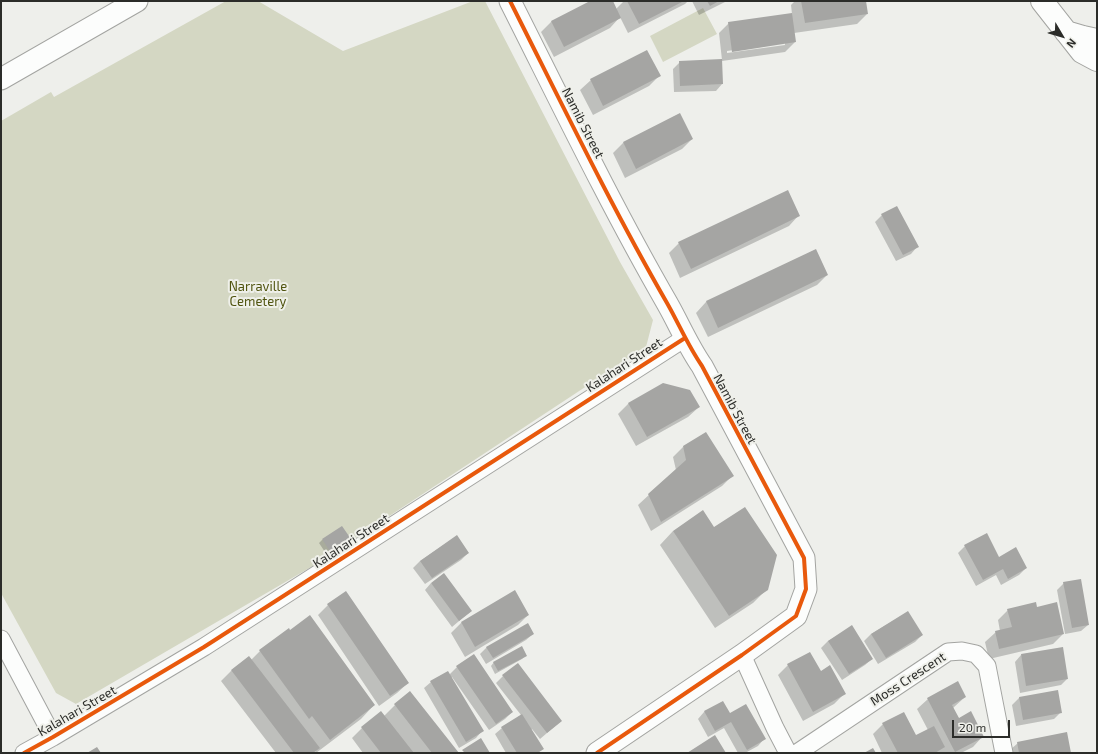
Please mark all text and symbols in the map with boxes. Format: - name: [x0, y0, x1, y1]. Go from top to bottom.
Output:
- north arrow: [1042, 16, 1082, 56]
- text: N: [1064, 37, 1079, 51]
- street label: Namib Street: [558, 85, 608, 161]
- park label: Narraville Cemetery: [229, 279, 287, 310]
- street label: Kalahari Street: [583, 335, 665, 395]
- street label: Namib Street: [710, 371, 760, 447]
- street label: Kalahari Street: [310, 511, 392, 571]
- street label: Moss Crescent: [867, 649, 949, 709]
- street label: Kalahari Street: [35, 682, 119, 740]
- scale bar: [954, 712, 1012, 738]
- text: 20 m: [959, 720, 986, 734]

